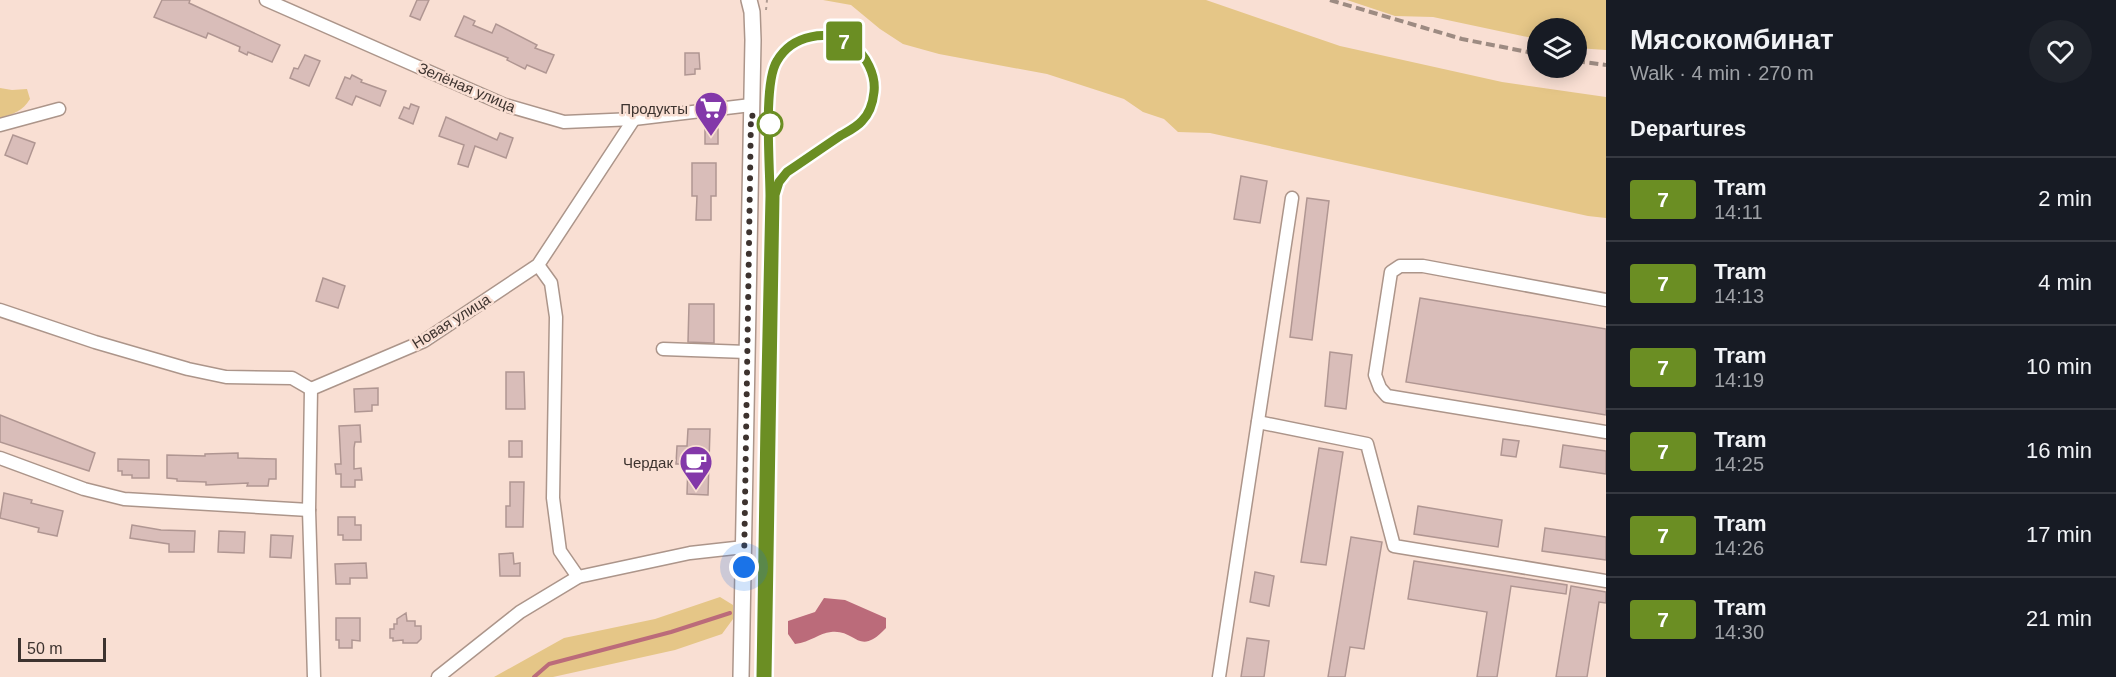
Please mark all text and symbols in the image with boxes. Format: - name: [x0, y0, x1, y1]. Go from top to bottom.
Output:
- map controls: [1527, 18, 1587, 78]
- button: layers: [1527, 18, 1587, 78]
- button: heart: [2029, 20, 2092, 83]
- line badge: 7: [824, 22, 864, 60]
- text: Мясокомбинат: [1630, 24, 1834, 55]
- text: 7: [838, 30, 850, 53]
- street label: Зелёная улица: [416, 59, 519, 115]
- text: Walk · 4 min · 270 m: [1630, 62, 1814, 84]
- supermarket icon: Продукты: [693, 90, 729, 137]
- place label: Продукты: [620, 100, 688, 117]
- unlabelled marker: [757, 111, 783, 137]
- text: Departures: [1630, 116, 1746, 141]
- text: Tram: [1714, 175, 1767, 200]
- text: 2 min: [2038, 186, 2092, 211]
- text: 7: [1657, 188, 1669, 211]
- text: 14:11: [1714, 201, 1763, 223]
- text: Tram: [1714, 259, 1767, 284]
- text: 4 min: [2038, 270, 2092, 295]
- text: 7: [1657, 272, 1669, 295]
- text: 14:13: [1714, 285, 1764, 307]
- street label: Новая улица: [409, 290, 494, 352]
- text: Tram: [1714, 343, 1767, 368]
- text: 10 min: [2026, 354, 2092, 379]
- text: 7: [1657, 356, 1669, 379]
- text: 14:19: [1714, 369, 1764, 391]
- text: Tram: [1714, 427, 1767, 452]
- text: 16 min: [2026, 438, 2092, 463]
- text: 7: [1657, 440, 1669, 463]
- cafe icon: Чердак: [678, 444, 714, 491]
- text: 14:25: [1714, 453, 1764, 475]
- place label: Чердак: [623, 454, 673, 471]
- text: Tram: [1714, 511, 1767, 536]
- text: 17 min: [2026, 522, 2092, 547]
- text: 7: [1657, 524, 1669, 547]
- text: 14:26: [1714, 537, 1764, 559]
- your location: [729, 552, 759, 582]
- text: Tram: [1714, 595, 1767, 620]
- text: 21 min: [2026, 606, 2092, 631]
- text: 7: [1657, 608, 1669, 631]
- text: 14:30: [1714, 621, 1764, 643]
- scale bar: [18, 635, 106, 662]
- text: 50 m: [27, 640, 63, 657]

